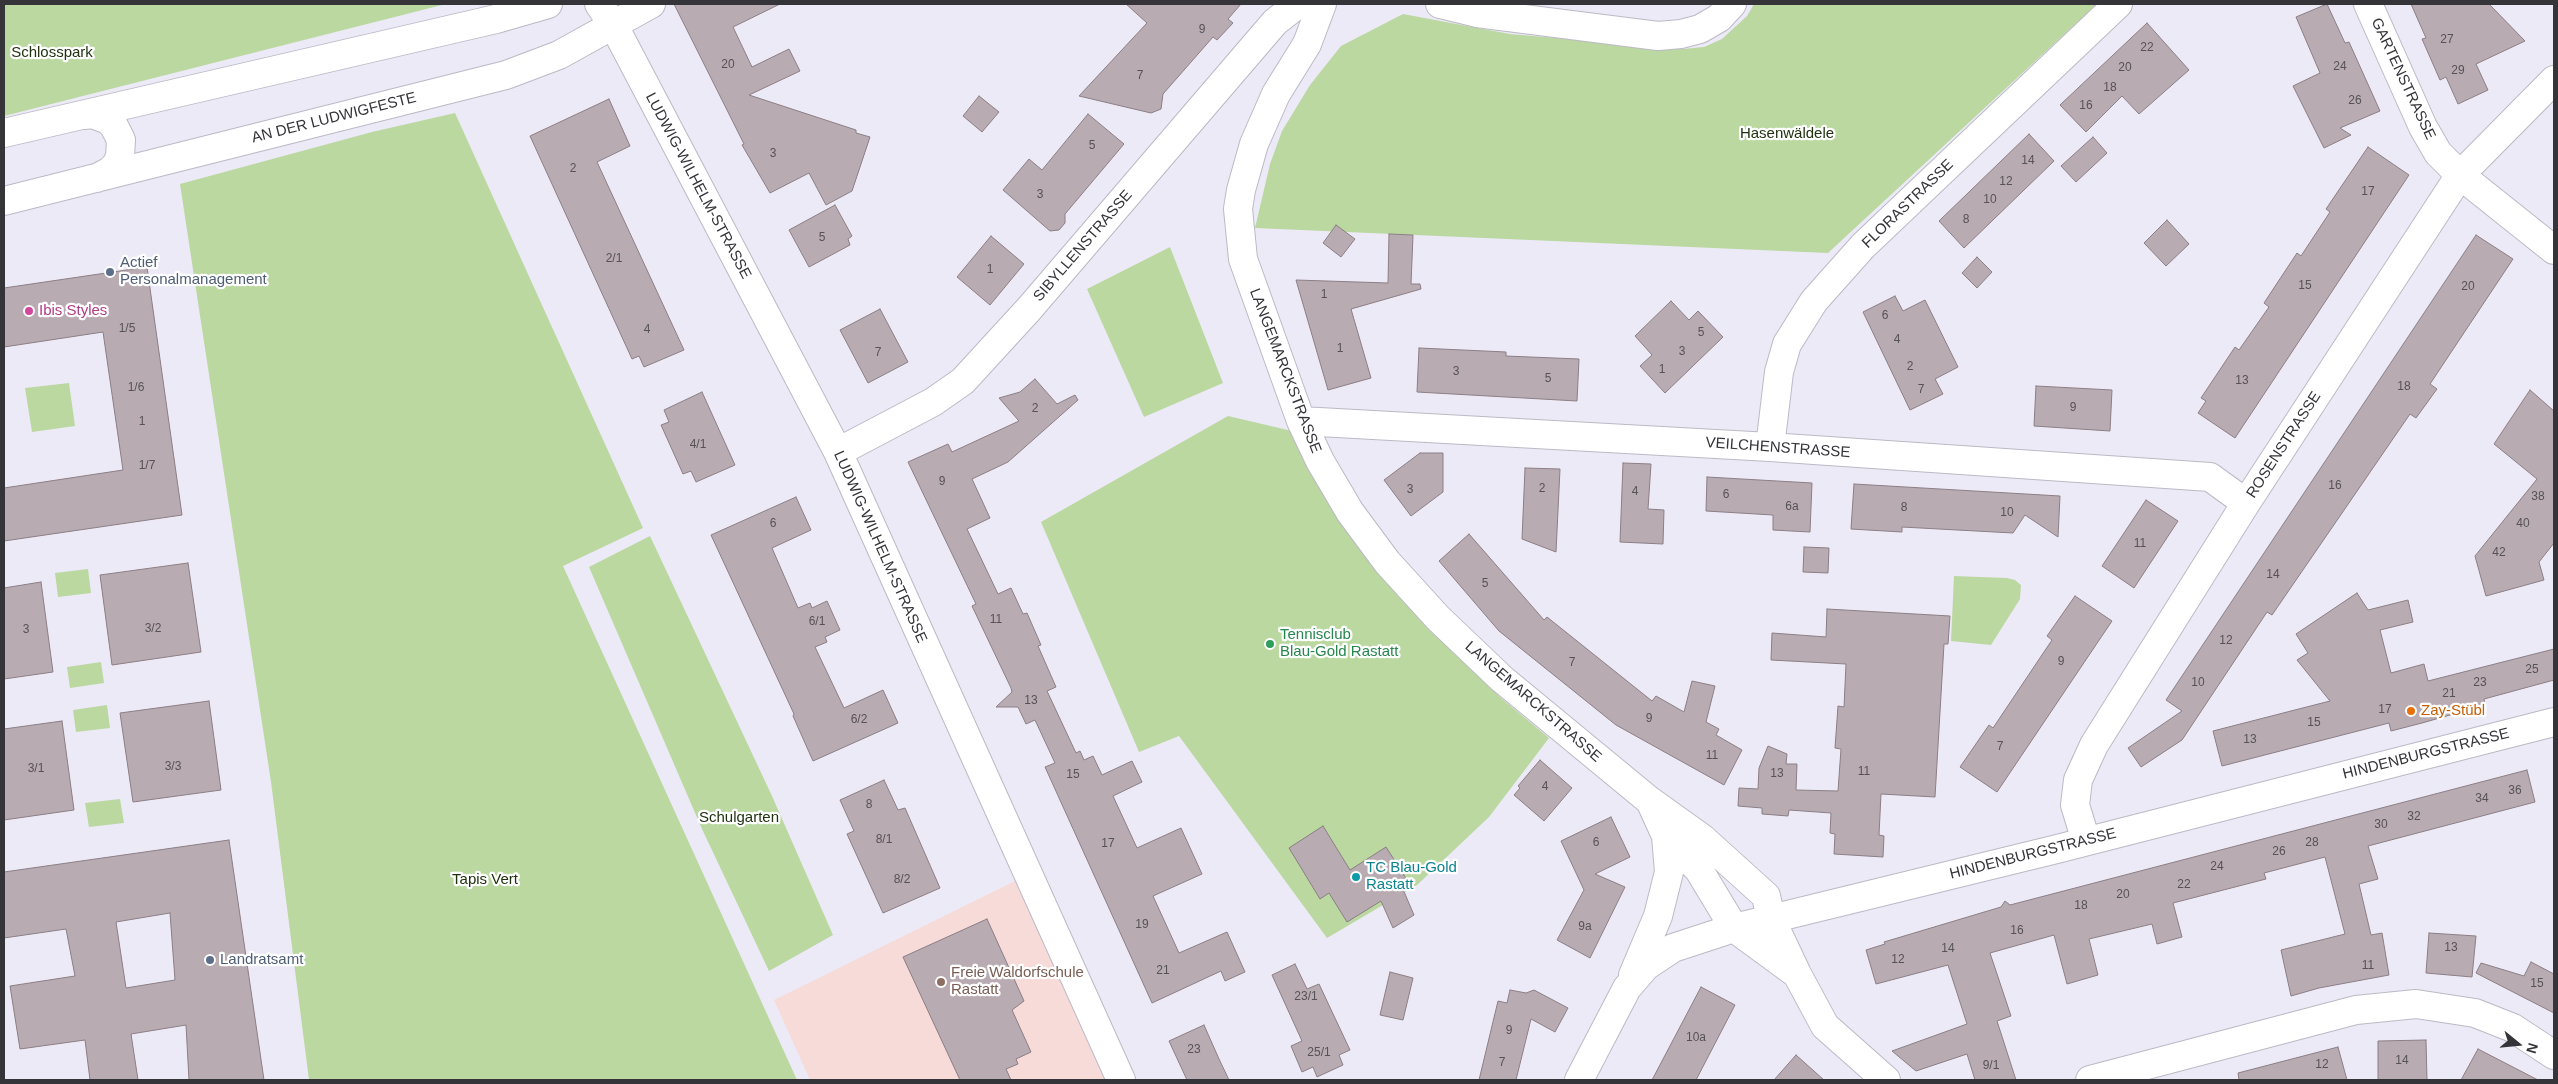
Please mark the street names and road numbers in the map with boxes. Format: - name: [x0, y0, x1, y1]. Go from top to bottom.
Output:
- street label: GARTENSTRASSE: [2367, 15, 2439, 143]
- street label: AN DER LUDWIGFESTE: [250, 89, 418, 147]
- street label: LUDWIG-WILHELM-STRASSE: [641, 90, 755, 282]
- street label: FLORASTRASSE: [1859, 156, 1957, 252]
- street label: SIBYLLENSTRASSE: [1030, 187, 1136, 305]
- street label: LANGEMARCKSTRASSE: [1245, 286, 1325, 456]
- street label: ROSENSTRASSE: [2243, 388, 2325, 502]
- street label: VEILCHENSTRASSE: [1705, 434, 1851, 462]
- street label: LUDWIG-WILHELM-STRASSE: [829, 448, 931, 646]
- street label: LANGEMARCKSTRASSE: [1461, 638, 1605, 766]
- street label: HINDENBURGSTRASSE: [2341, 725, 2511, 783]
- street label: HINDENBURGSTRASSE: [1948, 825, 2118, 883]

